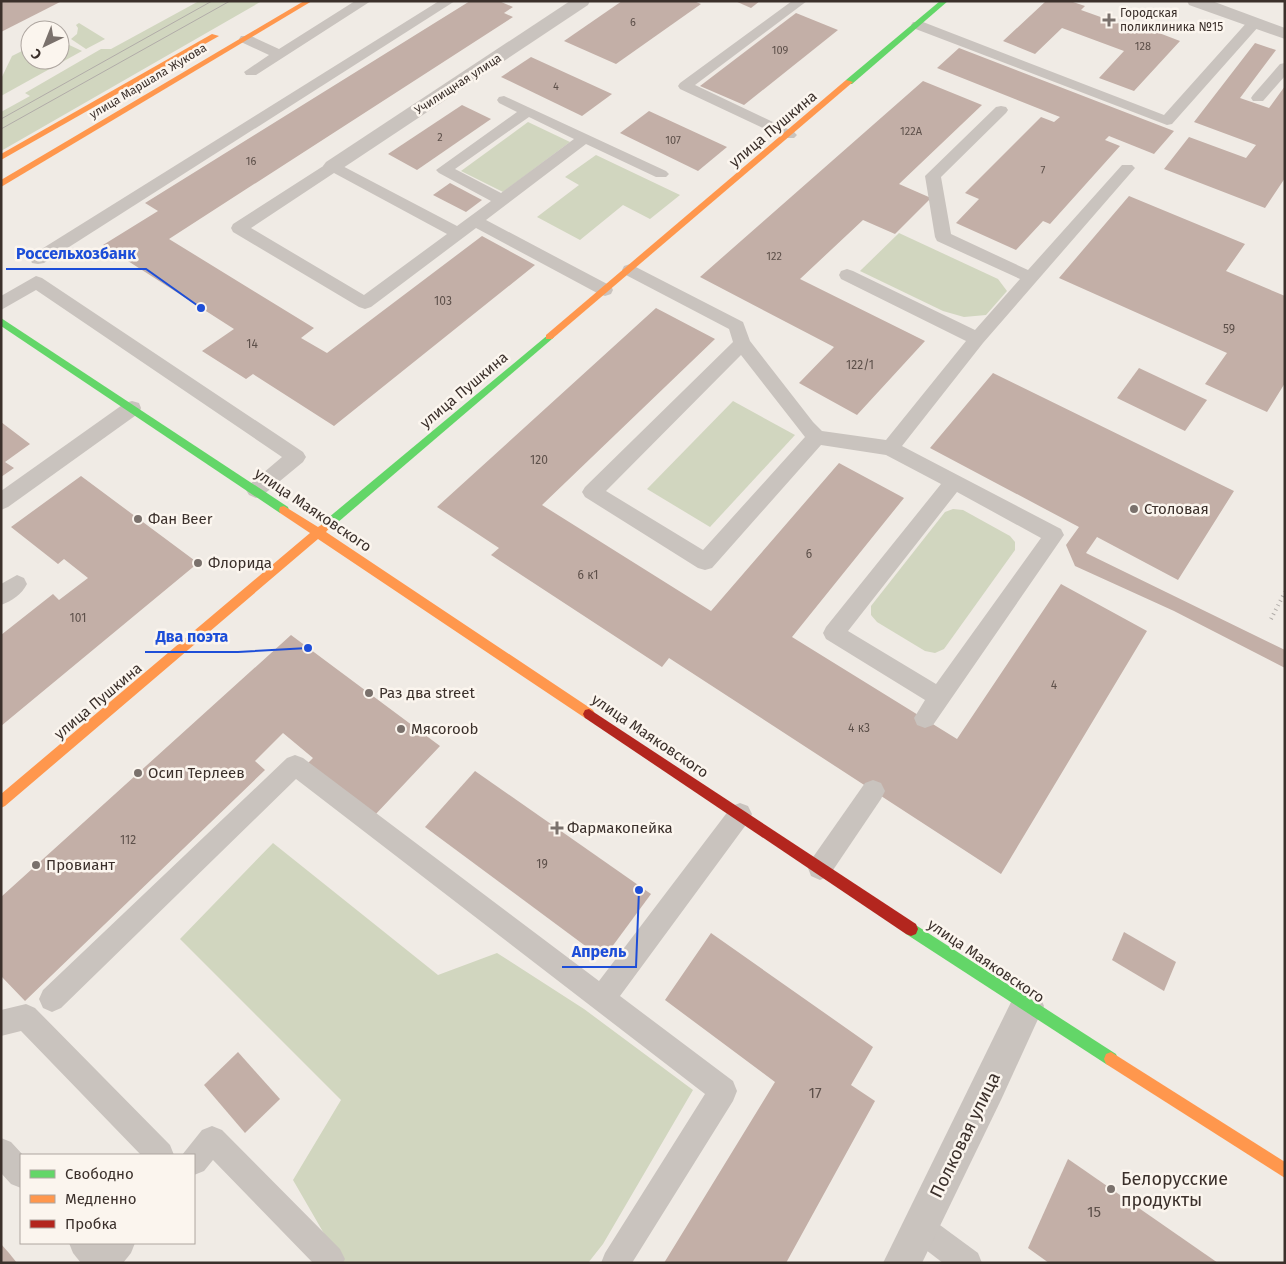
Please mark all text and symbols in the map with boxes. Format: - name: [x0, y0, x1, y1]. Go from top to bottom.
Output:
- place label: Городская поликлиника №15: [1120, 6, 1223, 34]
- marker: Городская поликлиника №15: [1102, 13, 1116, 27]
- house number: 6: [630, 16, 636, 29]
- north arrow: [20, 20, 70, 70]
- street label: улица Маршала Жукова: [87, 40, 209, 122]
- house number: 128: [1135, 40, 1151, 53]
- house number: 109: [772, 44, 789, 57]
- text: С: [28, 45, 45, 63]
- street label: Училищная улица: [412, 51, 504, 117]
- house number: 4: [553, 80, 559, 93]
- street label: улица Пушкина: [725, 87, 821, 171]
- house number: 122А: [900, 125, 923, 138]
- house number: 2: [437, 131, 443, 144]
- house number: 107: [665, 134, 681, 147]
- house number: 16: [246, 155, 256, 168]
- house number: 7: [1041, 164, 1046, 177]
- callout: Россельхозбанк: [6, 238, 146, 269]
- text: Россельхозбанк: [16, 244, 136, 263]
- house number: 122: [766, 250, 782, 263]
- house number: 103: [434, 294, 452, 308]
- house number: 59: [1223, 322, 1235, 336]
- house number: 14: [246, 337, 258, 351]
- street label: улица Пушкина: [416, 348, 512, 432]
- house number: 122/1: [846, 358, 874, 372]
- house number: 120: [530, 453, 548, 467]
- street label: улица Маяковского: [251, 464, 375, 556]
- place label: Столовая: [1144, 500, 1209, 518]
- marker: Столовая: [1128, 503, 1140, 515]
- place label: Фан Beer: [148, 510, 213, 528]
- marker: Фан Beer: [132, 513, 144, 525]
- house number: 6: [806, 547, 812, 561]
- place label: Флорида: [208, 554, 272, 572]
- marker: Флорида: [192, 557, 204, 569]
- house number: 6 к1: [578, 568, 598, 582]
- house number: 101: [70, 611, 86, 625]
- callout: Два поэта: [145, 621, 238, 652]
- text: Два поэта: [155, 627, 229, 646]
- street label: улица Пушкина: [50, 659, 146, 743]
- house number: 4: [1051, 678, 1058, 692]
- place label: Раз два street: [379, 684, 475, 702]
- marker: Раз два street: [363, 687, 375, 699]
- street label: улица Маяковского: [588, 690, 712, 782]
- place label: Мясоroob: [411, 720, 478, 738]
- house number: 4 к3: [848, 721, 870, 735]
- marker: Мясоroob: [395, 723, 407, 735]
- place label: Осип Терлеев: [148, 764, 245, 782]
- marker: Осип Терлеев: [132, 767, 144, 779]
- place label: Фармакопейка: [567, 819, 673, 837]
- marker: Фармакопейка: [551, 822, 563, 834]
- house number: 112: [120, 833, 136, 847]
- place label: Провиант: [46, 856, 115, 874]
- house number: 19: [536, 857, 548, 871]
- marker: Провиант: [30, 859, 42, 871]
- street label: улица Маяковского: [924, 915, 1048, 1007]
- callout: Апрель: [562, 936, 636, 967]
- text: Апрель: [571, 942, 627, 961]
- street label: Полковая улица: [925, 1069, 1005, 1201]
- house number: 17: [808, 1084, 822, 1102]
- legend: [20, 1154, 195, 1244]
- text: Свободно: [65, 1165, 134, 1183]
- place label: Белорусские продукты: [1121, 1168, 1228, 1211]
- marker: Белорусские продукты: [1105, 1183, 1117, 1195]
- text: Медленно: [65, 1190, 137, 1208]
- house number: 15: [1087, 1203, 1101, 1221]
- text: Пробка: [65, 1215, 117, 1233]

